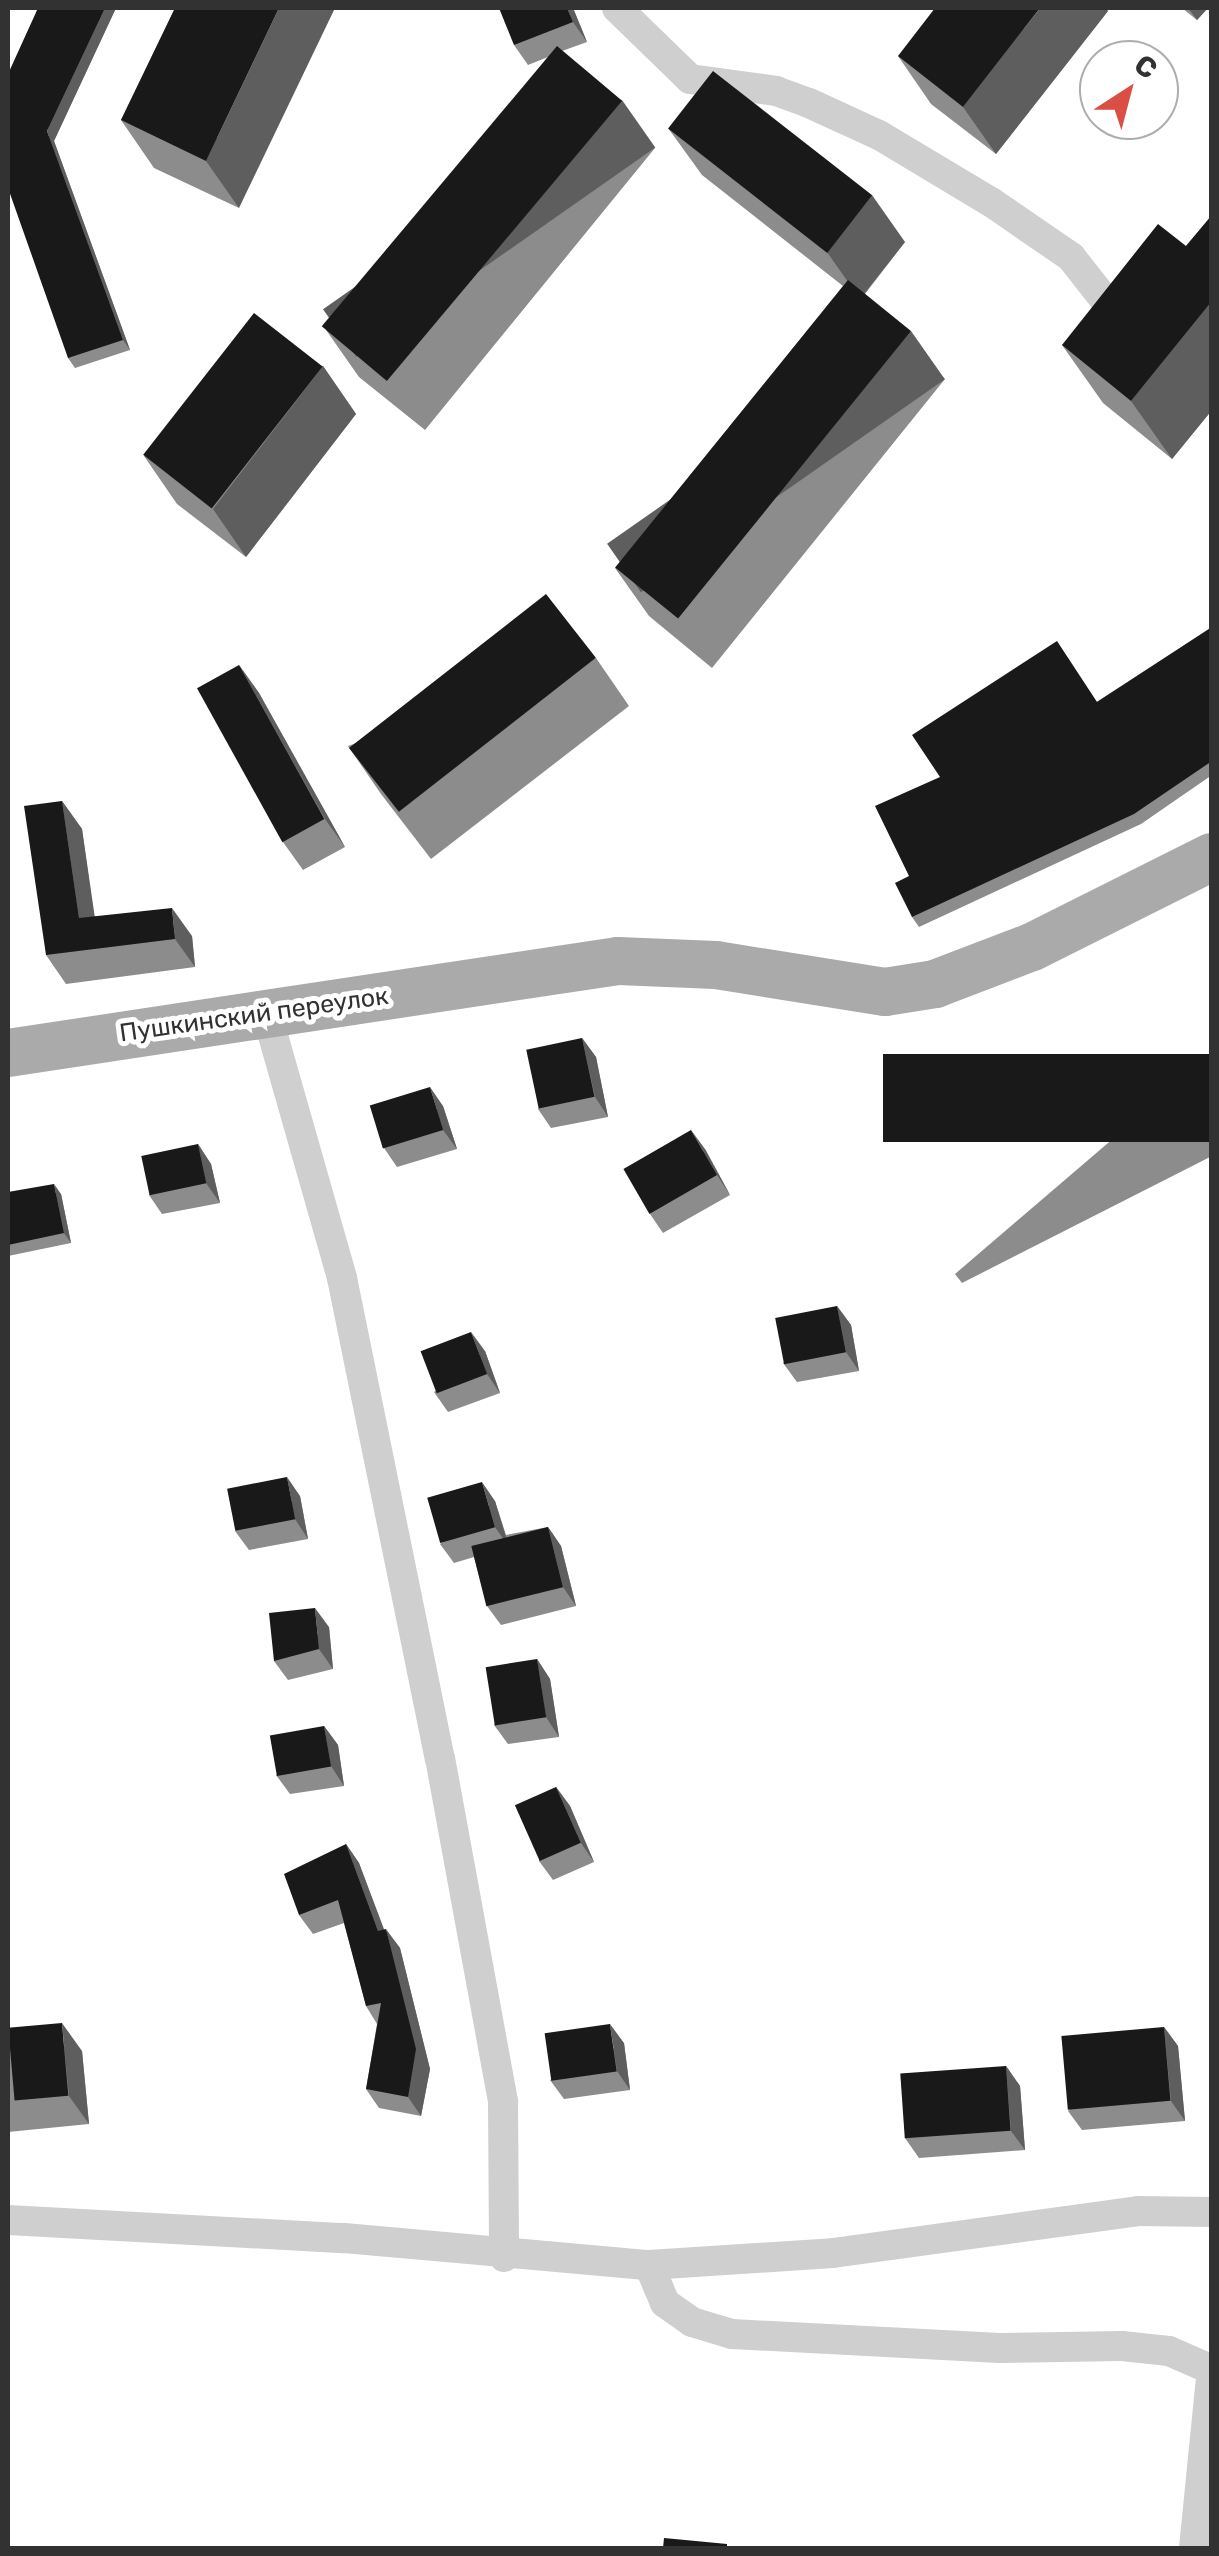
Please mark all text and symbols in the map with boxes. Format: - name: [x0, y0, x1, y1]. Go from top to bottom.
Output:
- north arrow: [1079, 40, 1179, 140]
- text: С: [1128, 48, 1163, 86]
- street label: Пушкинский переулок: [118, 981, 390, 1049]

